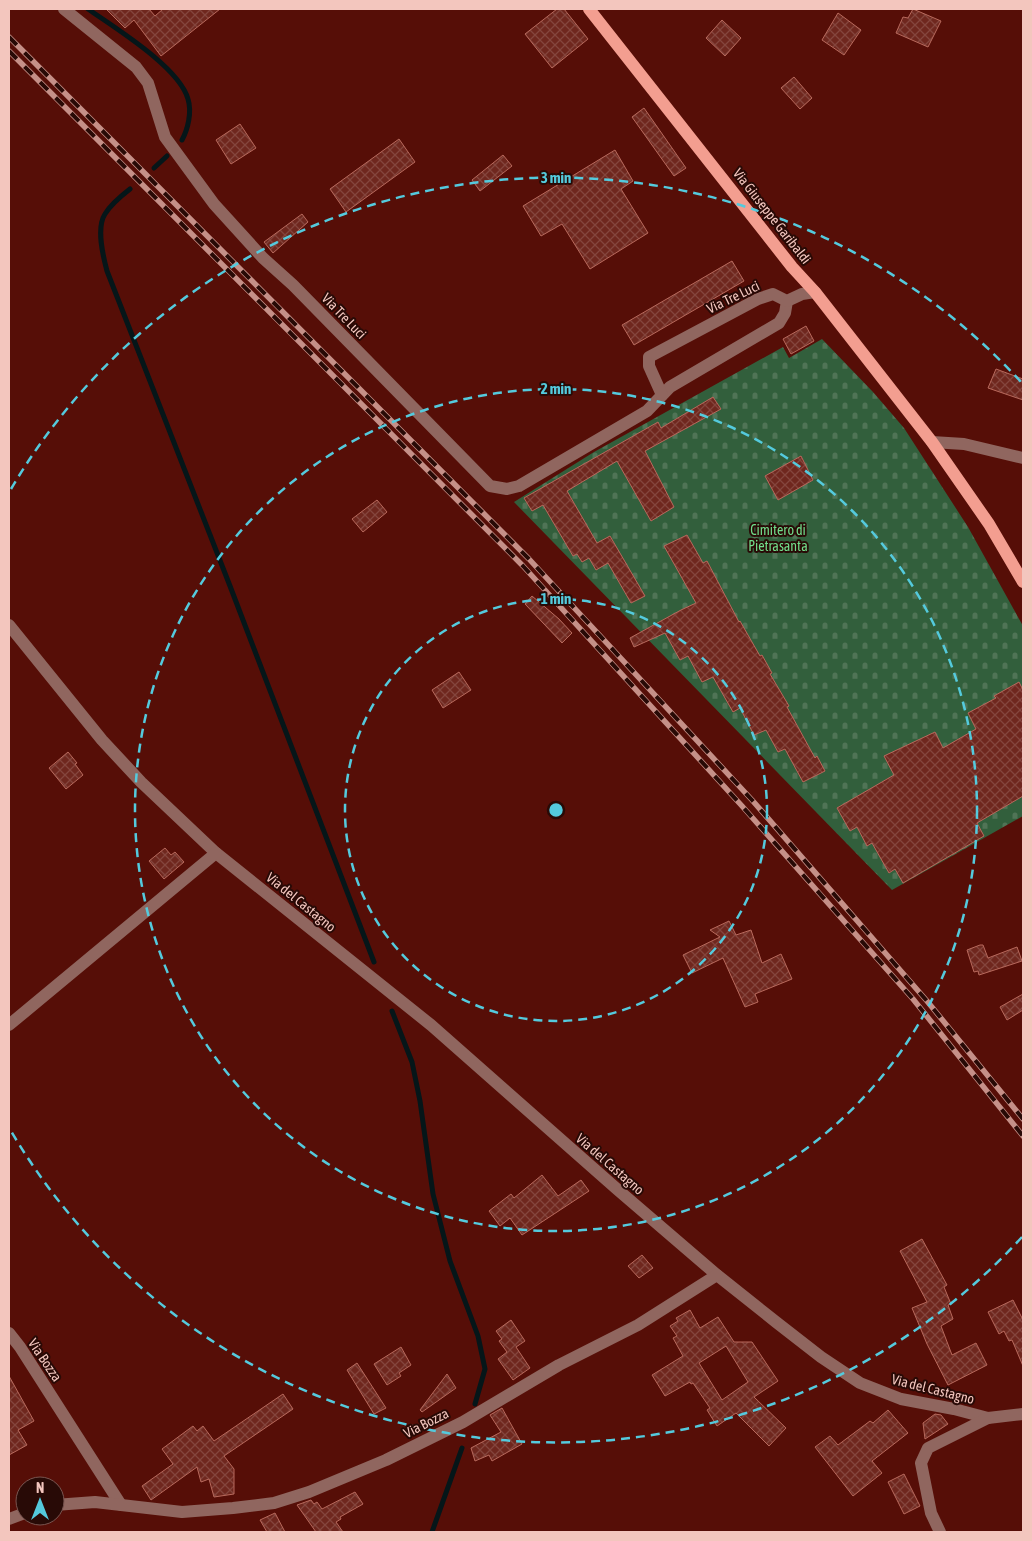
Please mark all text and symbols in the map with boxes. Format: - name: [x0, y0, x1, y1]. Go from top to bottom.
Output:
- street label: Via Giuseppe Garibaldi: [730, 165, 814, 267]
- text: 3 min: [541, 169, 571, 186]
- street label: Via Tre Luci: [704, 277, 762, 317]
- street label: Via Tre Luci: [319, 290, 369, 342]
- text: 2 min: [541, 380, 571, 397]
- park label: Cimitero di Pietrasanta: [748, 522, 808, 554]
- text: 1 min: [541, 590, 571, 607]
- centre of rings: [547, 801, 565, 819]
- street label: Via del Castagno: [263, 869, 339, 935]
- street label: Via del Castagno: [573, 1130, 647, 1198]
- street label: Via Bozza: [25, 1336, 65, 1384]
- street label: Via del Castagno: [890, 1371, 976, 1407]
- street label: Via Bozza: [401, 1405, 451, 1441]
- north arrow: [15, 1476, 65, 1526]
- text: N: [36, 1480, 44, 1496]

